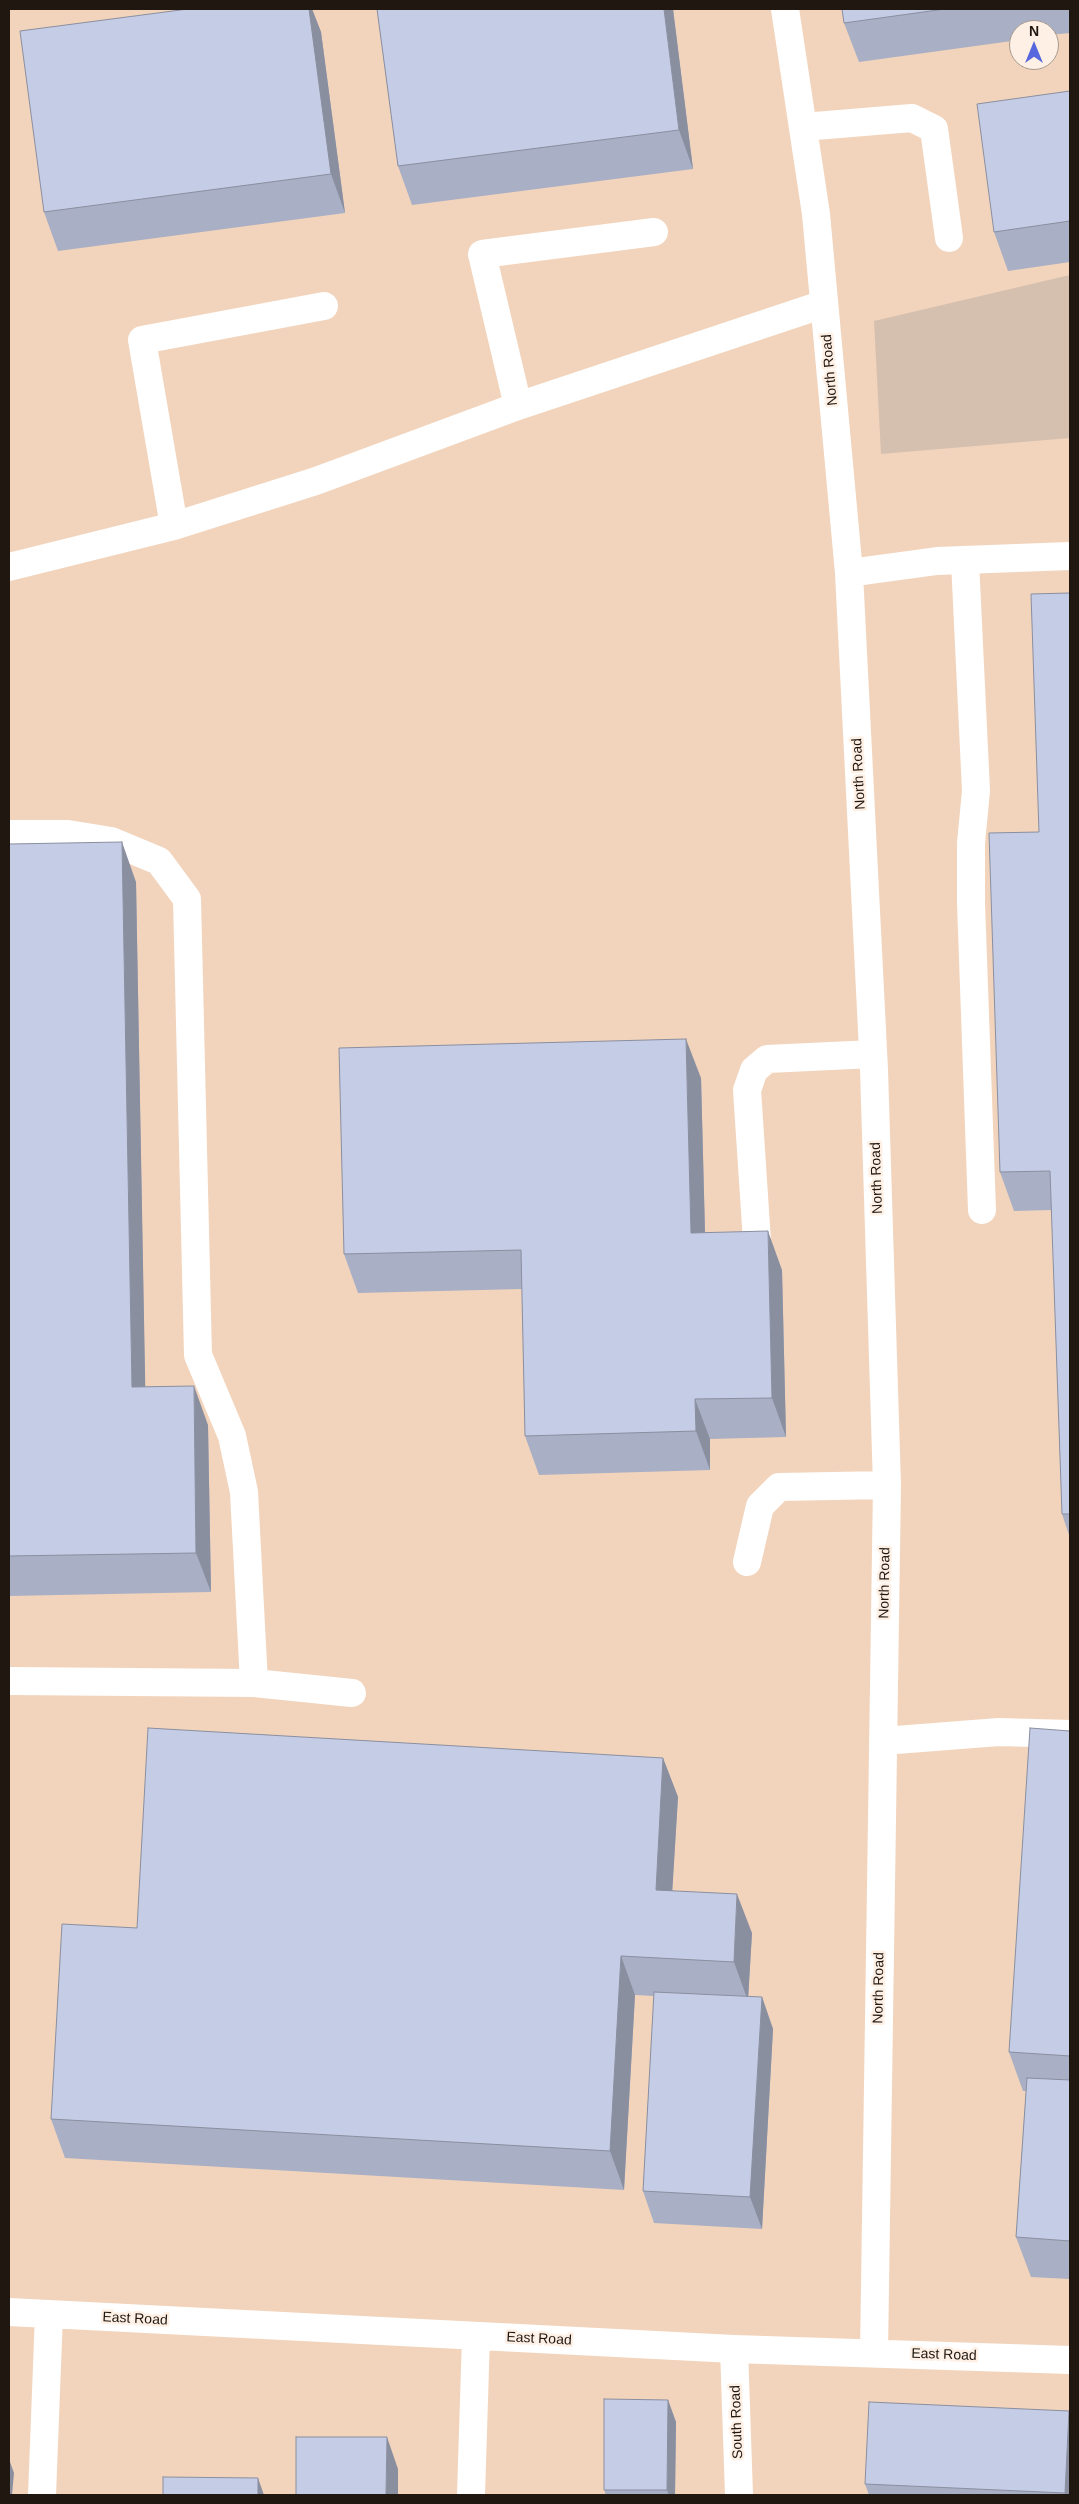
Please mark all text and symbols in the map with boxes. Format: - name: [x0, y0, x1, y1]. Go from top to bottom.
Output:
- north arrow: [1009, 20, 1059, 70]
- text: N: [1029, 23, 1039, 39]
- street label: North Road: [819, 334, 841, 406]
- street label: North Road: [849, 738, 869, 810]
- street label: North Road: [867, 1142, 887, 1214]
- street label: North Road: [876, 1547, 894, 1619]
- street label: North Road: [870, 1952, 888, 2024]
- street label: East Road: [102, 2309, 168, 2329]
- street label: East Road: [506, 2329, 572, 2349]
- street label: East Road: [911, 2345, 977, 2365]
- street label: South Road: [727, 2385, 747, 2459]

